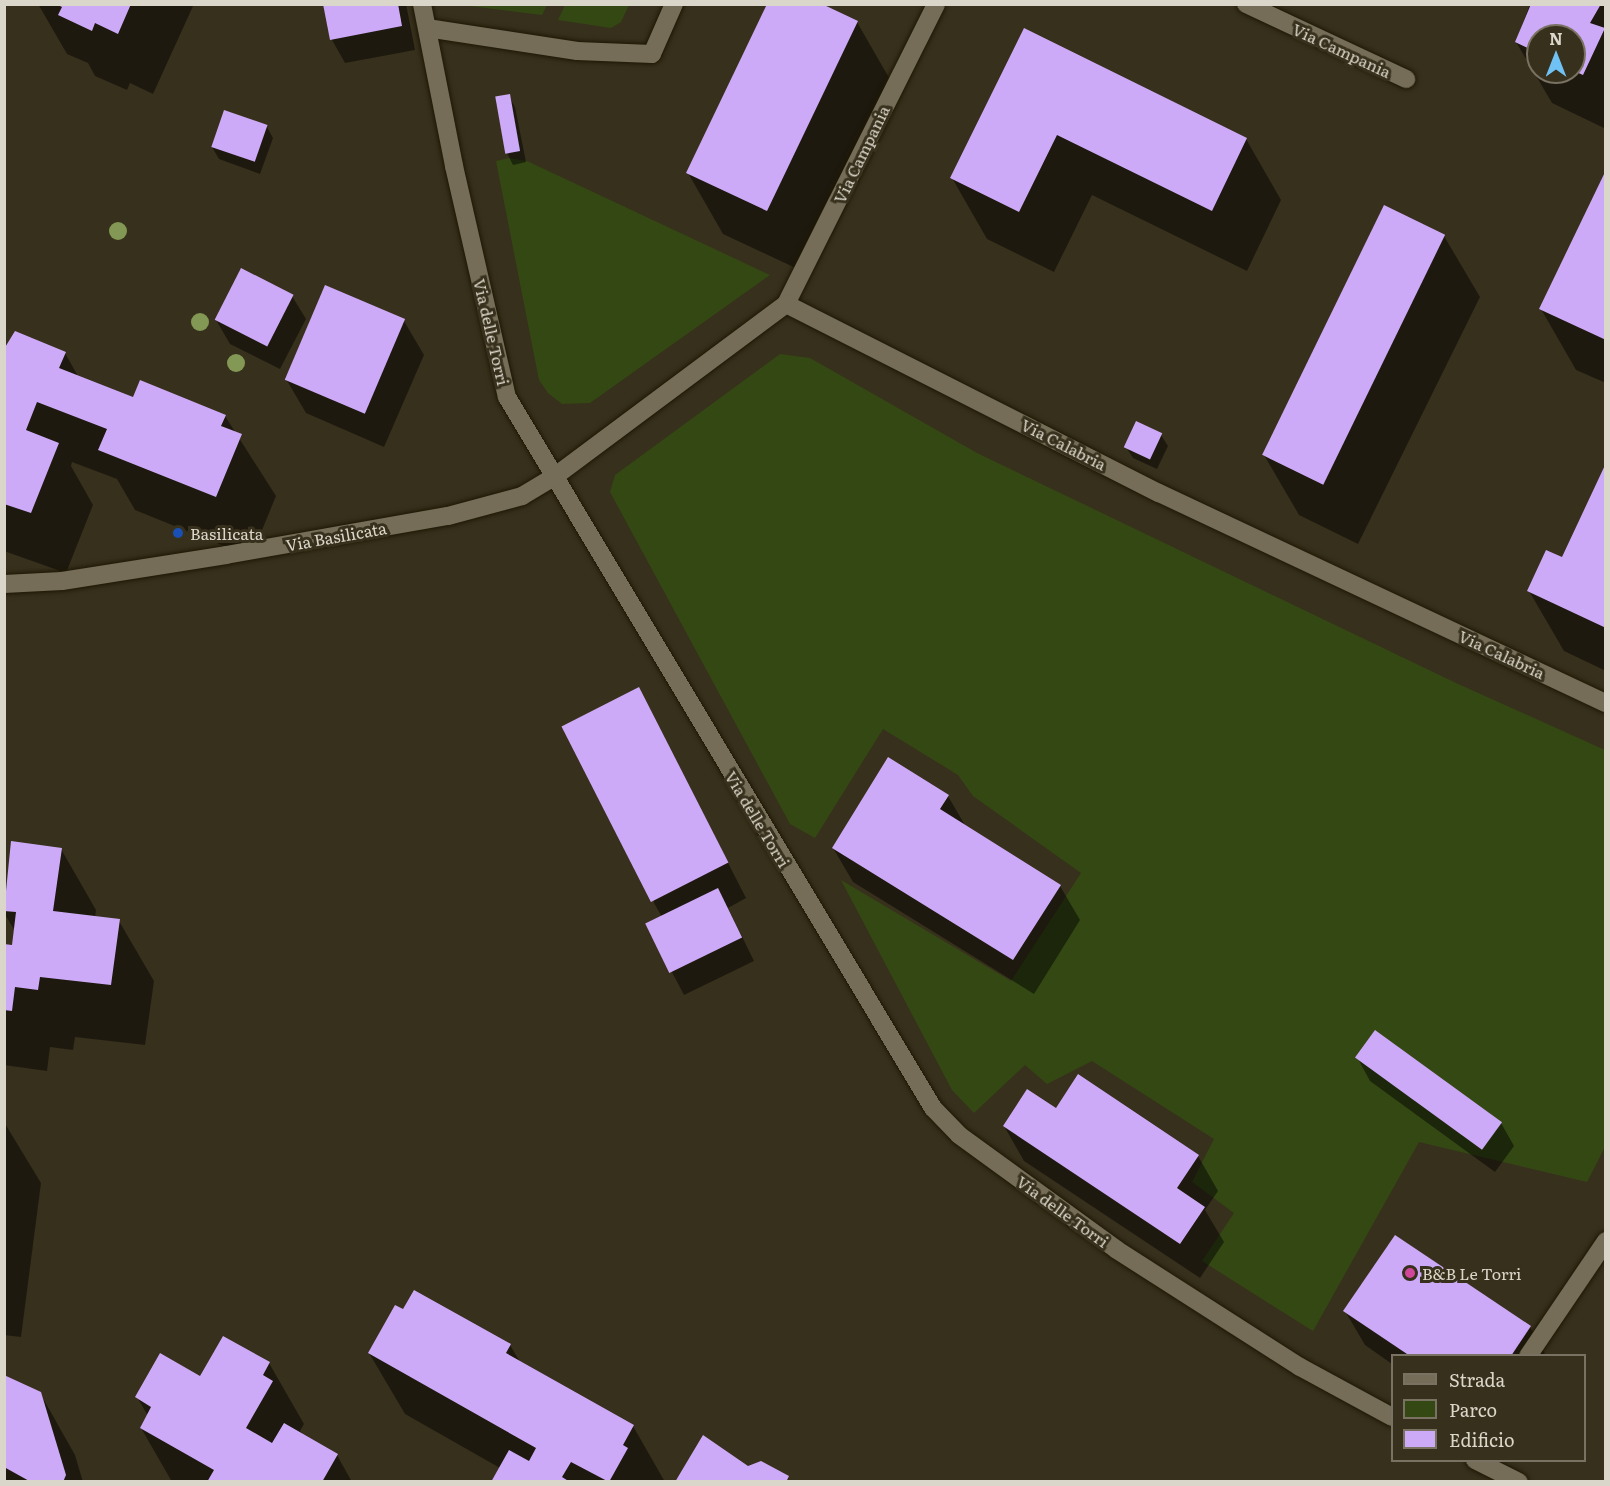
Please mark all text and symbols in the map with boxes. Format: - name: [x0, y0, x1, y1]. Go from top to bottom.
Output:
- street label: Via Campania: [1290, 19, 1394, 81]
- north arrow: [1526, 24, 1586, 84]
- text: N: [1549, 26, 1563, 50]
- street label: Via Campania: [829, 102, 893, 206]
- street label: Via delle Torri: [470, 277, 514, 387]
- street label: Via Calabria: [1018, 414, 1110, 474]
- street label: Via Basilicata: [284, 518, 388, 554]
- place label: Basilicata: [190, 523, 263, 543]
- marker: Basilicata: [171, 526, 185, 540]
- street label: Via Calabria: [1456, 626, 1548, 682]
- street label: Via delle Torri: [722, 767, 794, 871]
- street label: Via delle Torri: [1013, 1171, 1113, 1251]
- place label: B&B Le Torri: [1422, 1263, 1521, 1283]
- marker: B&B Le Torri: [1403, 1266, 1417, 1280]
- legend: [1391, 1354, 1586, 1462]
- text: Strada: [1449, 1366, 1505, 1393]
- text: Parco: [1449, 1396, 1497, 1423]
- text: Edificio: [1449, 1426, 1515, 1453]

